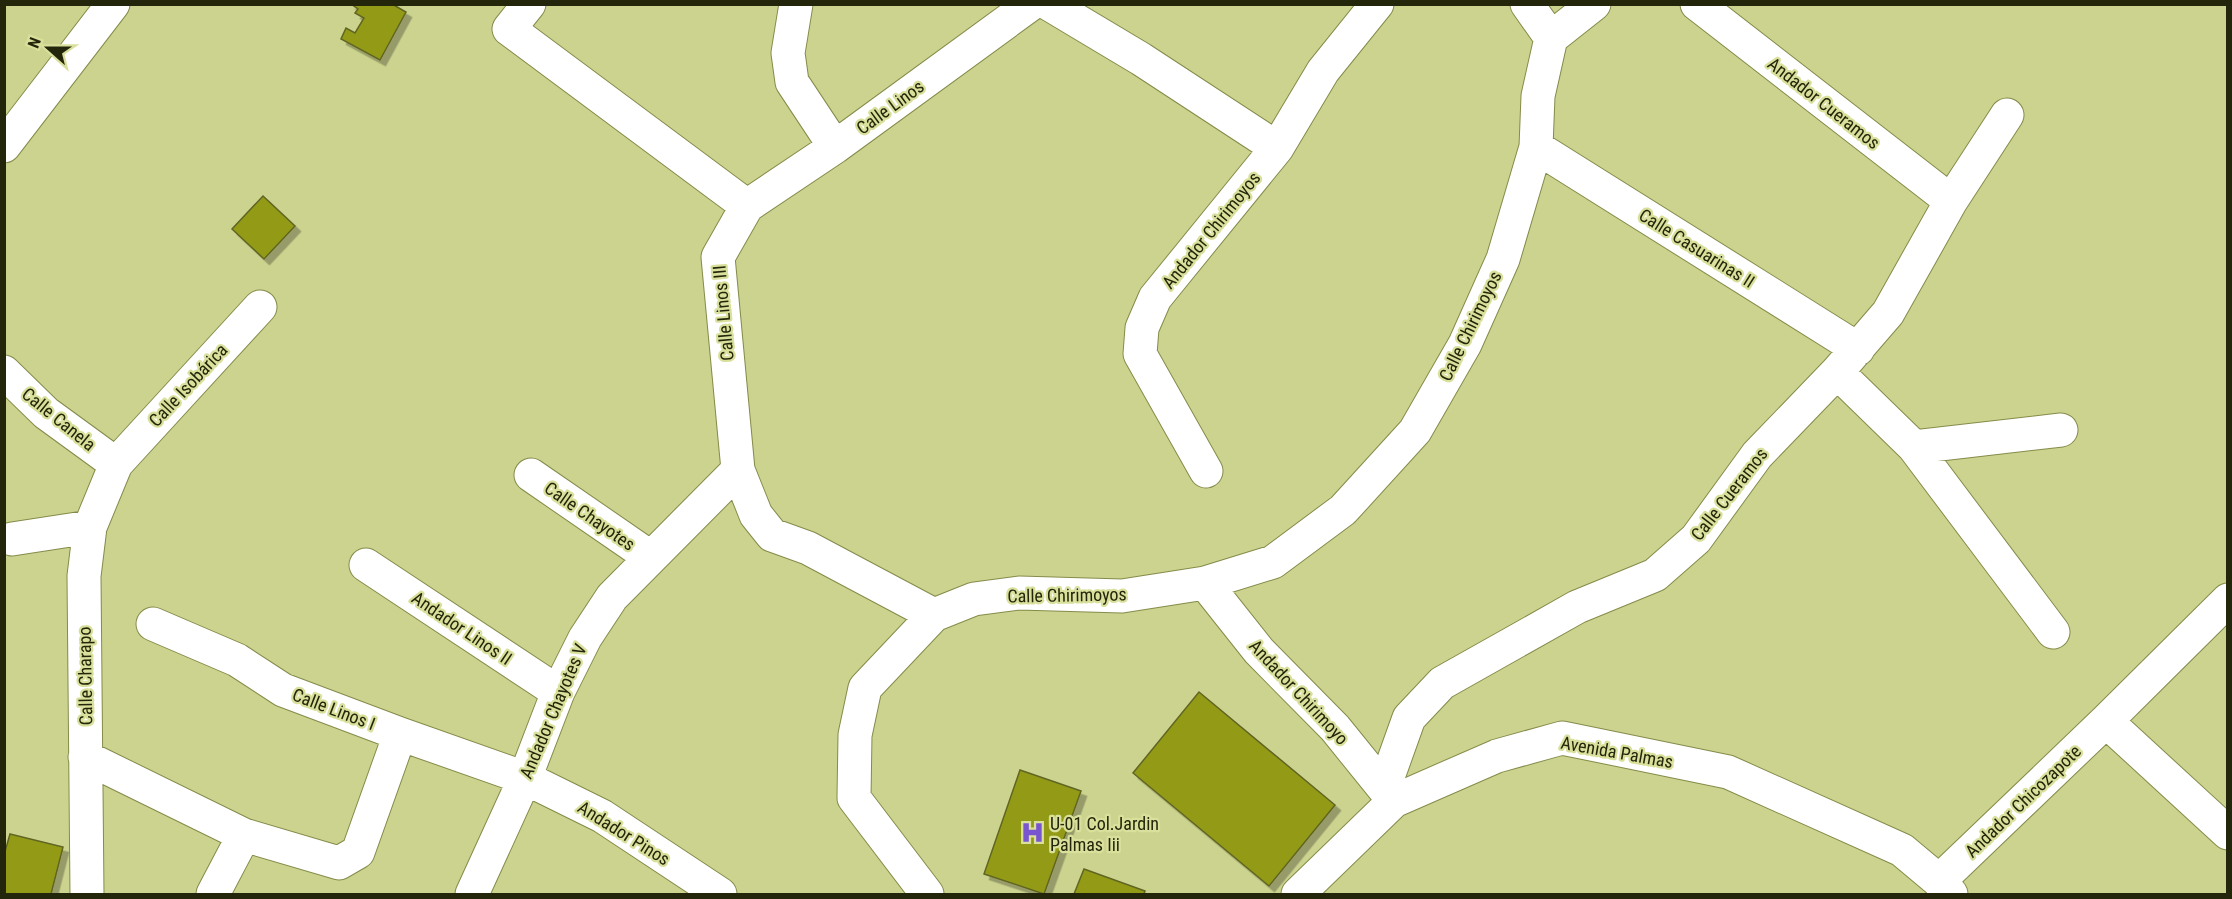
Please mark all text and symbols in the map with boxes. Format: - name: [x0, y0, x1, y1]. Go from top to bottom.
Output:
- north arrow: [18, 18, 78, 78]
- text: N: [24, 35, 45, 51]
- street label: Andador Cueramos: [1764, 53, 1884, 153]
- street label: Calle Linos: [852, 75, 928, 139]
- street label: Andador Chirimoyos: [1158, 167, 1264, 293]
- street label: Calle Casuarinas II: [1635, 204, 1759, 292]
- street label: Calle Linos III: [708, 264, 738, 362]
- street label: Calle Chirimoyos: [1434, 268, 1506, 384]
- street label: Calle Isobárica: [144, 339, 232, 431]
- street label: Calle Canela: [18, 383, 100, 455]
- street label: Calle Cueramos: [1686, 444, 1772, 544]
- street label: Calle Chayotes: [541, 477, 639, 555]
- street label: Calle Chirimoyos: [1007, 583, 1127, 607]
- street label: Andador Linos II: [408, 587, 516, 669]
- street label: Calle Charapo: [74, 626, 96, 726]
- street label: Andador Chirimoyo: [1245, 635, 1353, 749]
- street label: Andador Chayotes V: [515, 641, 591, 781]
- street label: Calle Linos I: [290, 684, 378, 734]
- street label: Avenida Palmas: [1559, 732, 1675, 772]
- street label: Andador Chicozapote: [1961, 740, 2085, 862]
- street label: Andador Pinos: [574, 796, 674, 870]
- place label: U-01 Col.Jardin Palmas Iii: [1050, 813, 1159, 855]
- hospital icon: U-01 Col.Jardin Palmas Iii: [1019, 820, 1045, 846]

